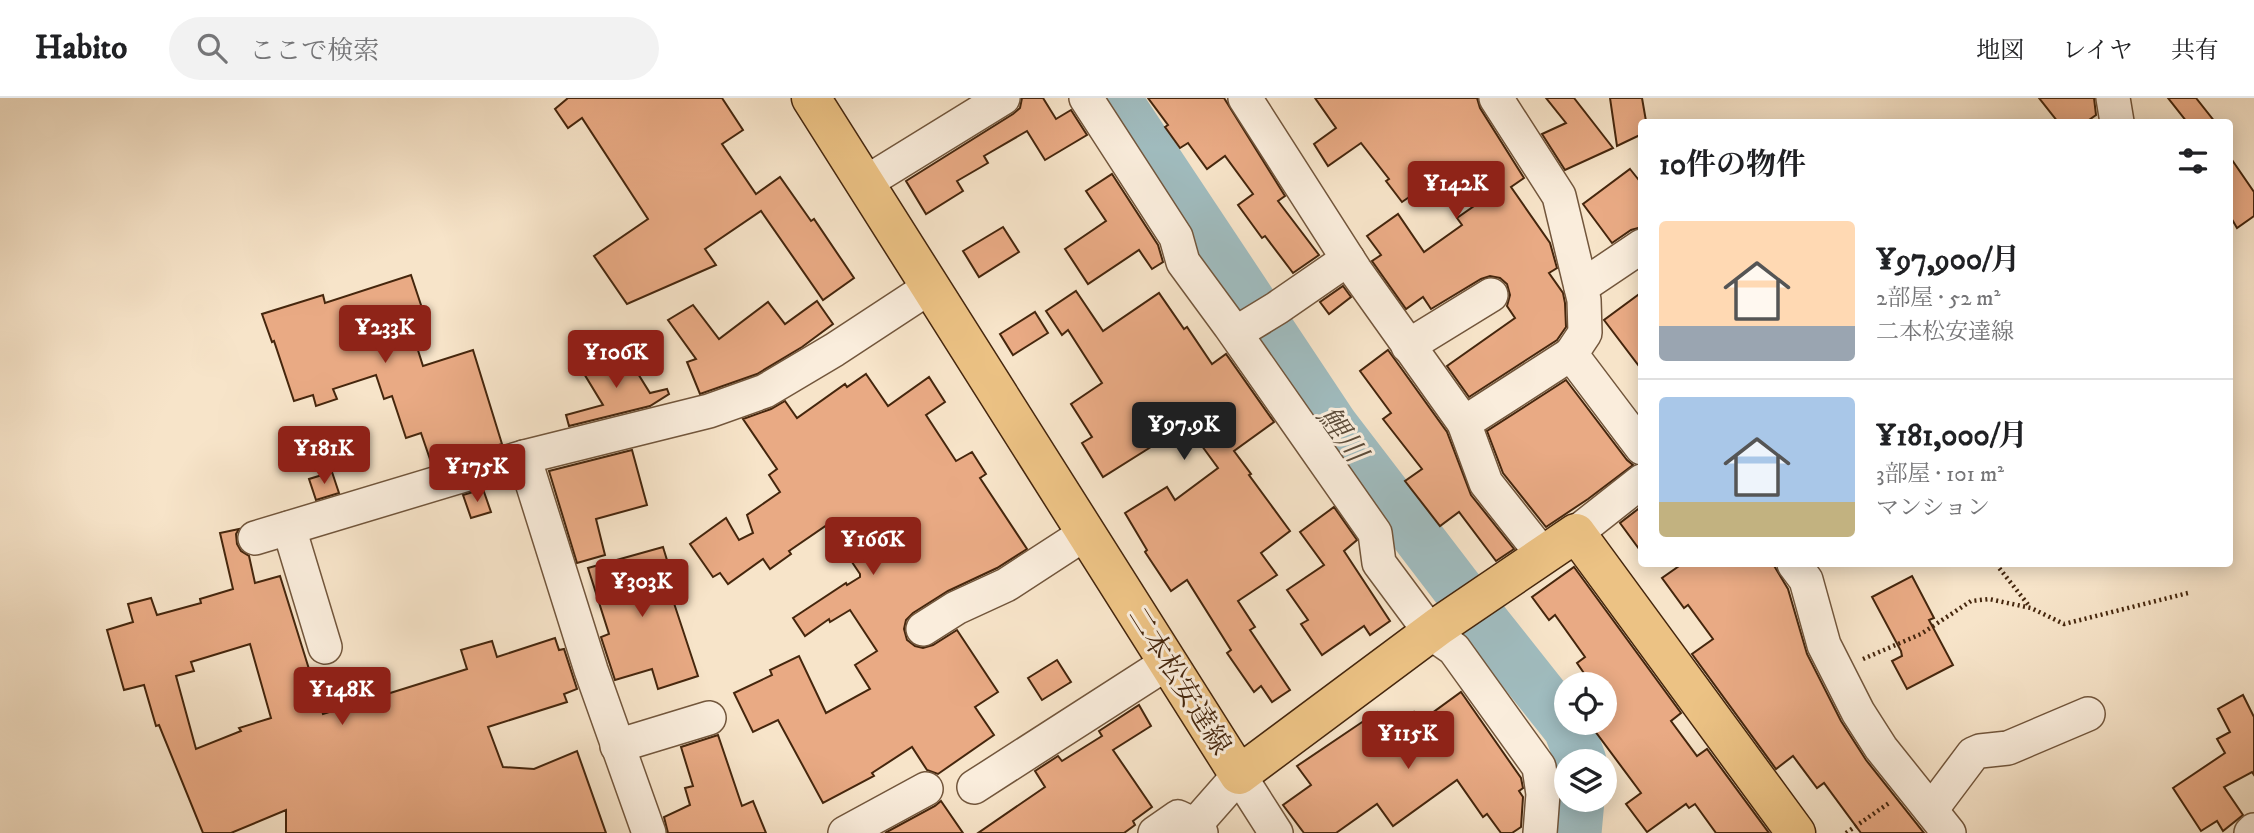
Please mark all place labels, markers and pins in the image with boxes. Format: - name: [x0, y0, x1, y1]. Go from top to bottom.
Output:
- pin: ¥142K: [1407, 162, 1505, 221]
- pin: ¥233K: [336, 306, 434, 365]
- pin: ¥106K: [567, 330, 665, 390]
- pin: ¥97.9K: [1127, 402, 1241, 462]
- pin: ¥181K: [275, 426, 373, 486]
- pin: ¥175K: [428, 444, 526, 504]
- pin: ¥166K: [824, 518, 922, 577]
- pin: ¥303K: [593, 560, 691, 619]
- pin: ¥148K: [293, 668, 391, 727]
- pin: ¥115K: [1359, 712, 1457, 771]

